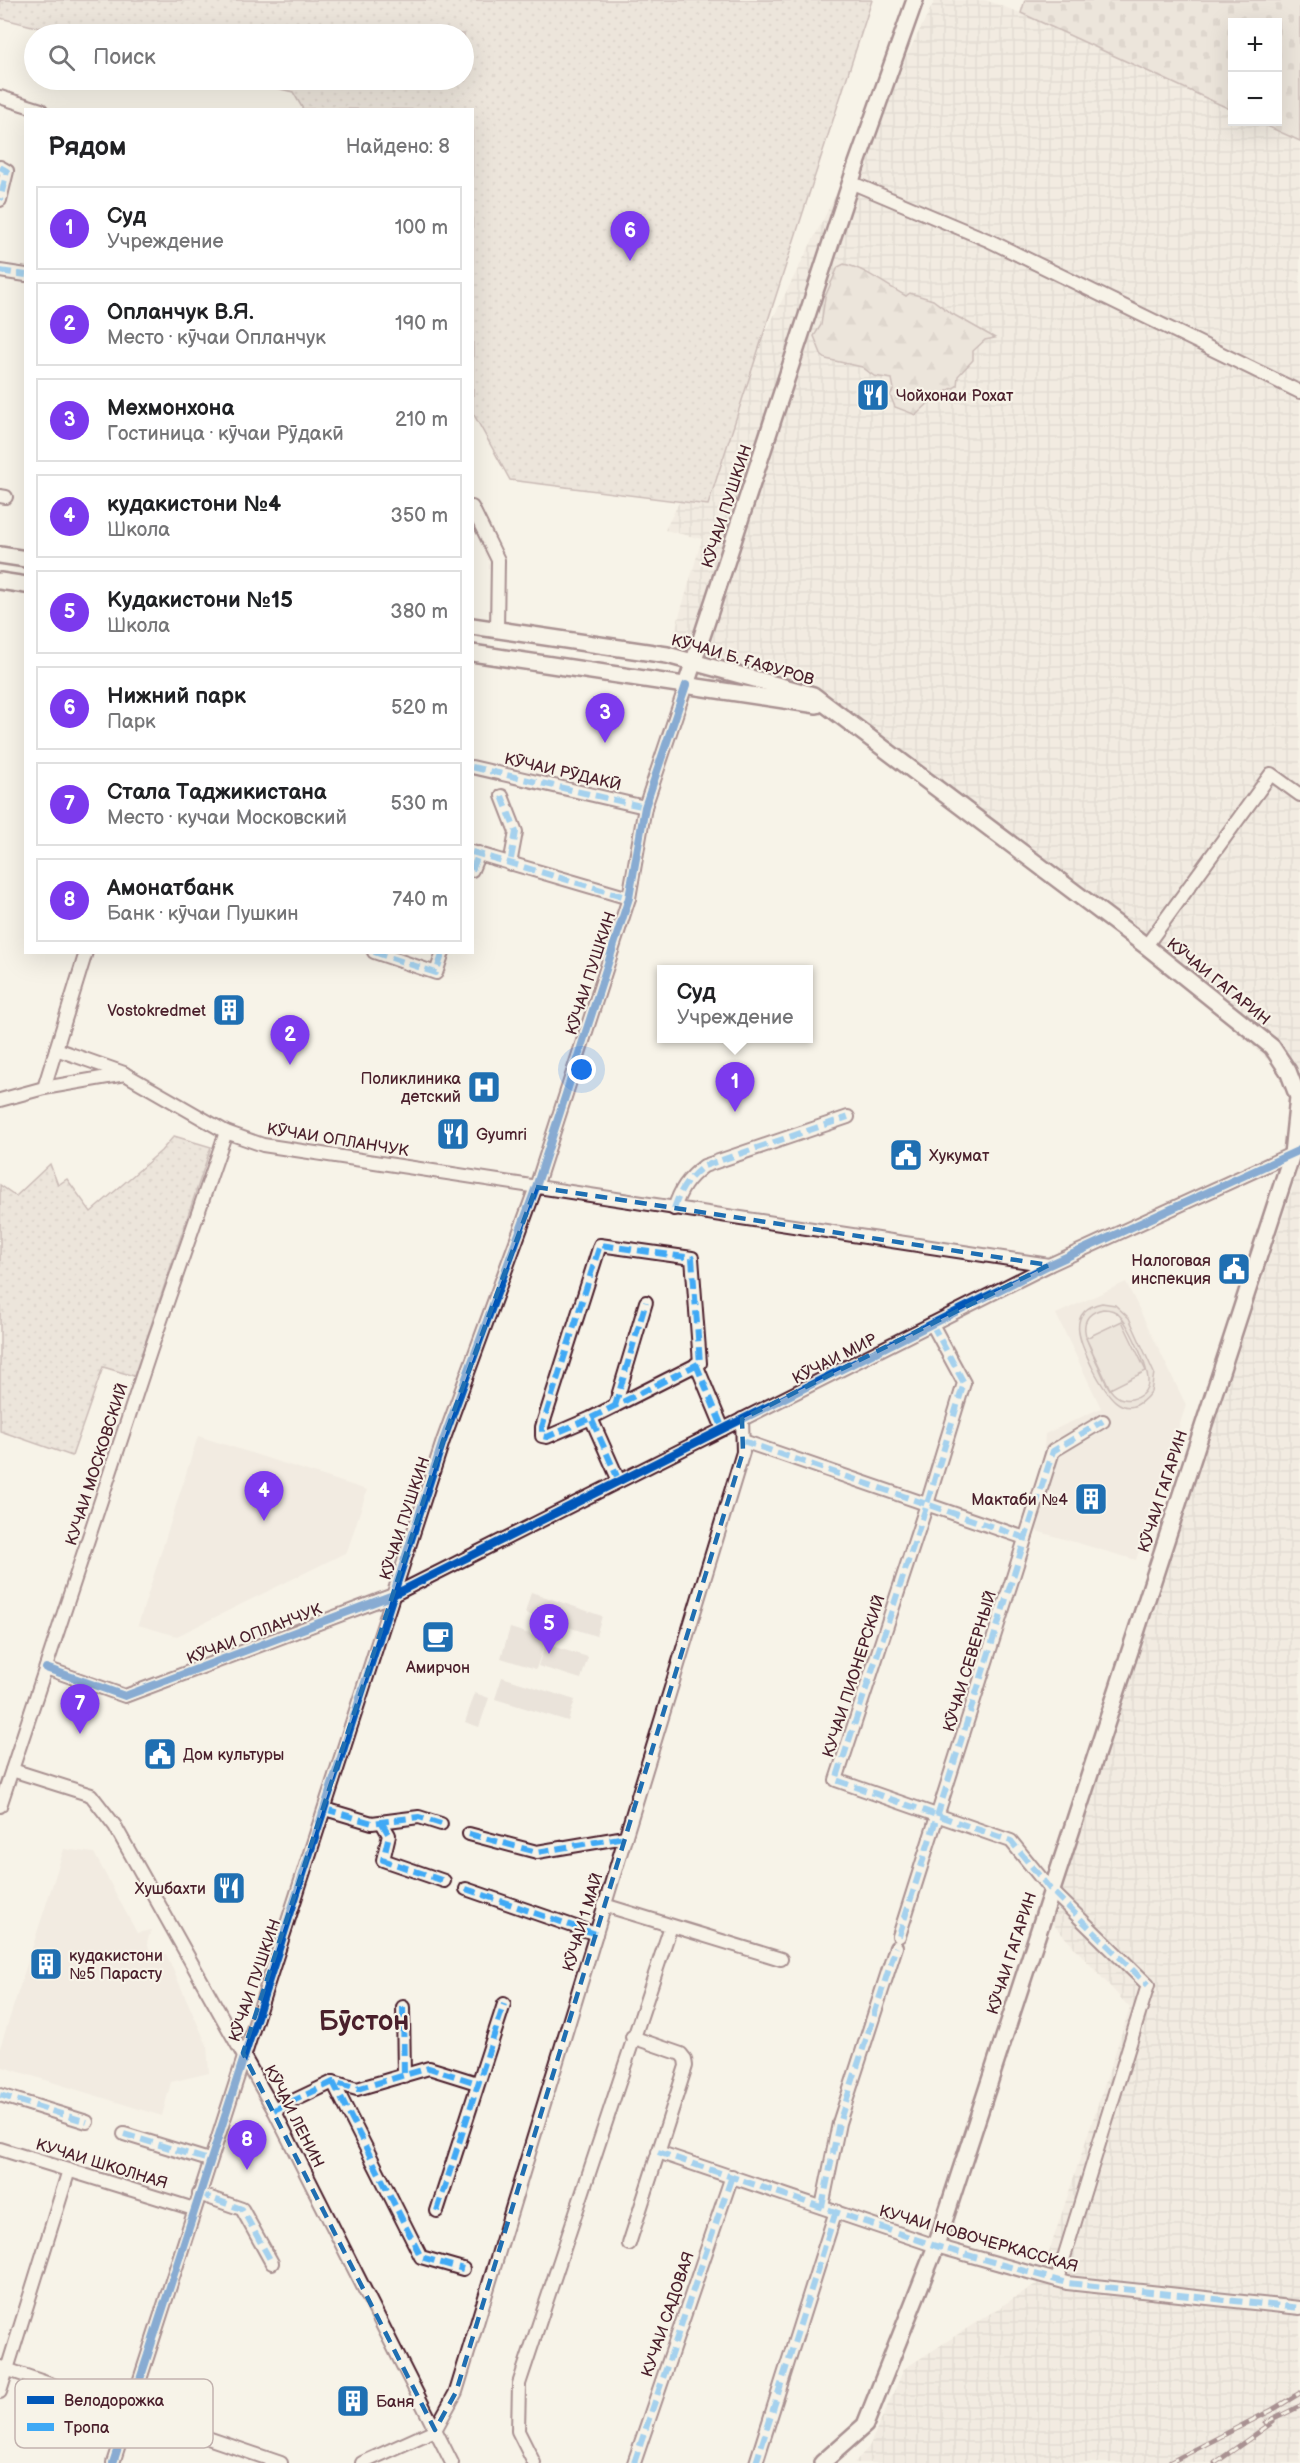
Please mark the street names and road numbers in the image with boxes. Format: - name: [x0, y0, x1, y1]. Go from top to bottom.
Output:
- street label: КӮЧАИ ПУШКИН: [699, 442, 756, 571]
- street label: КӮЧАИ Б. ҒАФУРОВ: [669, 631, 816, 690]
- street label: КӮЧАИ РӮДАКӢ: [502, 750, 623, 795]
- street label: КӮЧАИ ПУШКИН: [563, 909, 620, 1038]
- street label: КӮЧАИ ГАГАРИН: [1163, 935, 1274, 1030]
- street label: КӮЧАИ ОПЛАНЧУК: [266, 1120, 411, 1161]
- street label: КӮЧАИ МИР: [789, 1330, 880, 1389]
- street label: КУЧАИ МОСКОВСКИЙ: [62, 1381, 133, 1548]
- street label: КӮЧАИ ГАГАРИН: [1135, 1428, 1192, 1555]
- street label: КӮЧАИ ПУШКИН: [377, 1454, 434, 1583]
- street label: КӮЧАИ СЕВЕРНЫЙ: [940, 1589, 1001, 1734]
- street label: КУЧАИ ПИОНЕРСКИЙ: [819, 1593, 890, 1760]
- street label: КӮЧАИ ОПЛАНЧУК: [184, 1600, 325, 1669]
- street label: КӮЧАИ 1 МАЙ: [559, 1871, 607, 1974]
- street label: КӮЧАИ ГАГАРИН: [984, 1890, 1041, 2017]
- street label: КӮЧАИ ПУШКИН: [226, 1917, 285, 2044]
- street label: КӮЧАИ ЛЕНИН: [260, 2062, 328, 2171]
- street label: КУЧАИ ШКОЛНАЯ: [33, 2135, 170, 2194]
- street label: КУЧАИ НОВОЧЕРКАССКАЯ: [877, 2202, 1080, 2277]
- street label: КУЧАИ САДОВАЯ: [638, 2249, 699, 2380]

